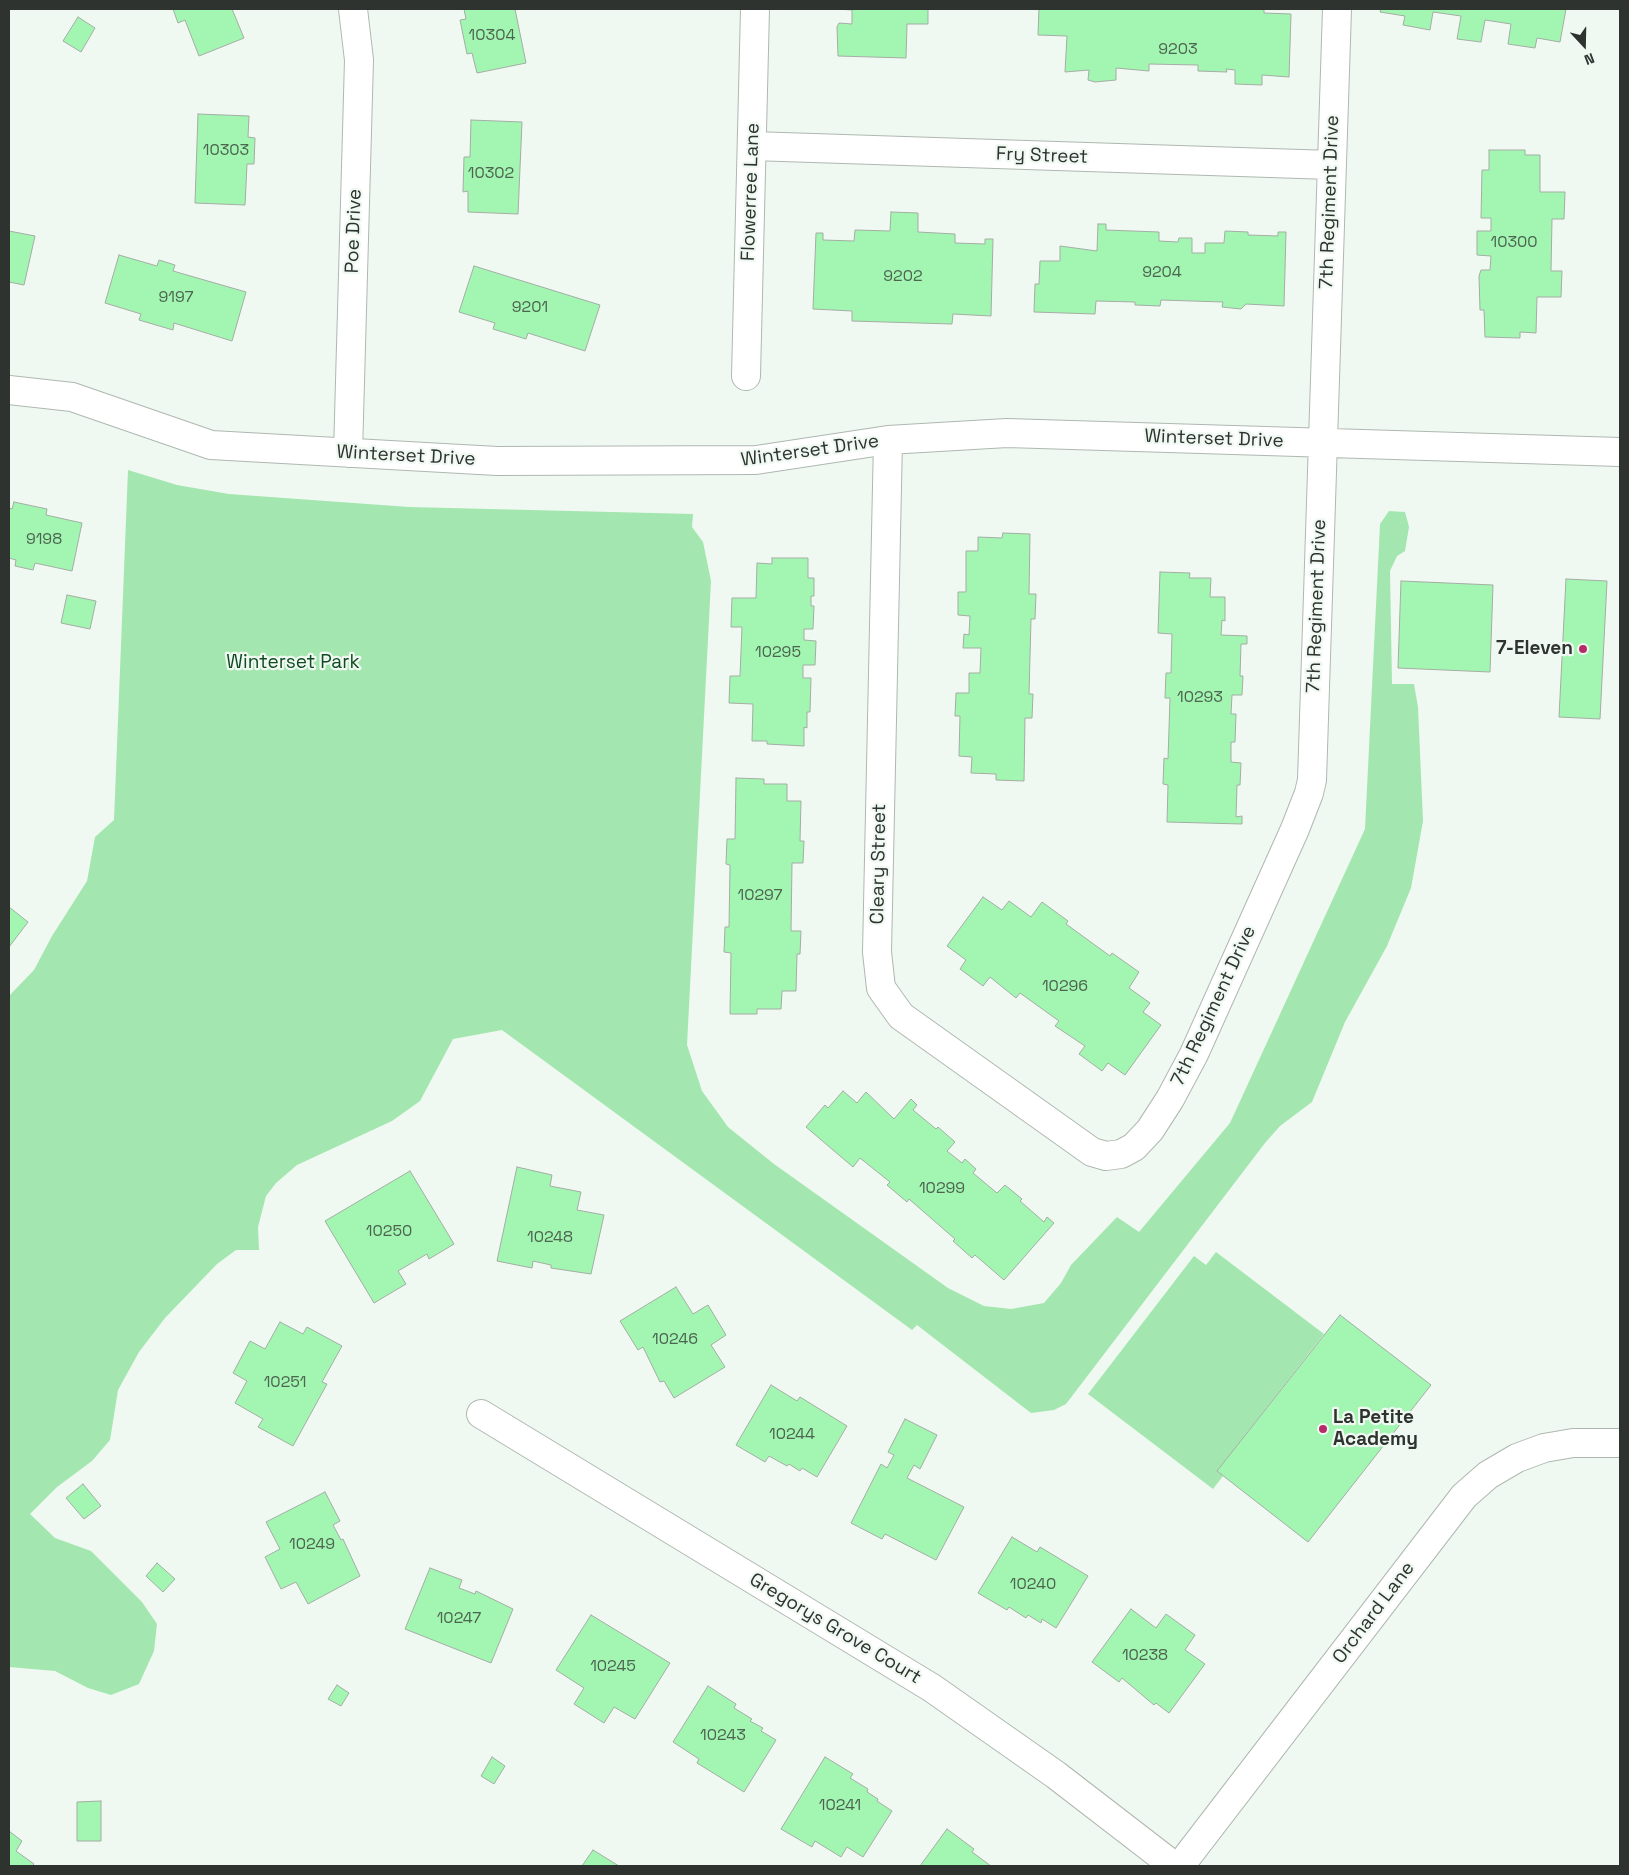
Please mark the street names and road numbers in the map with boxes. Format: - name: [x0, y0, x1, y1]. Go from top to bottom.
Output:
- street label: 7th Regiment Drive: [1316, 115, 1344, 289]
- street label: Flowerree Lane: [737, 122, 765, 262]
- street label: Fry Street: [996, 143, 1088, 169]
- street label: Poe Drive: [341, 188, 367, 274]
- street label: Winterset Drive: [1144, 425, 1284, 453]
- street label: Winterset Drive: [739, 430, 881, 472]
- street label: Winterset Drive: [336, 441, 476, 471]
- street label: 7th Regiment Drive: [1303, 519, 1331, 693]
- street label: Cleary Street: [867, 803, 891, 925]
- street label: 7th Regiment Drive: [1167, 922, 1261, 1090]
- street label: Orchard Lane: [1328, 1558, 1420, 1668]
- street label: Gregorys Grove Court: [745, 1569, 925, 1689]

